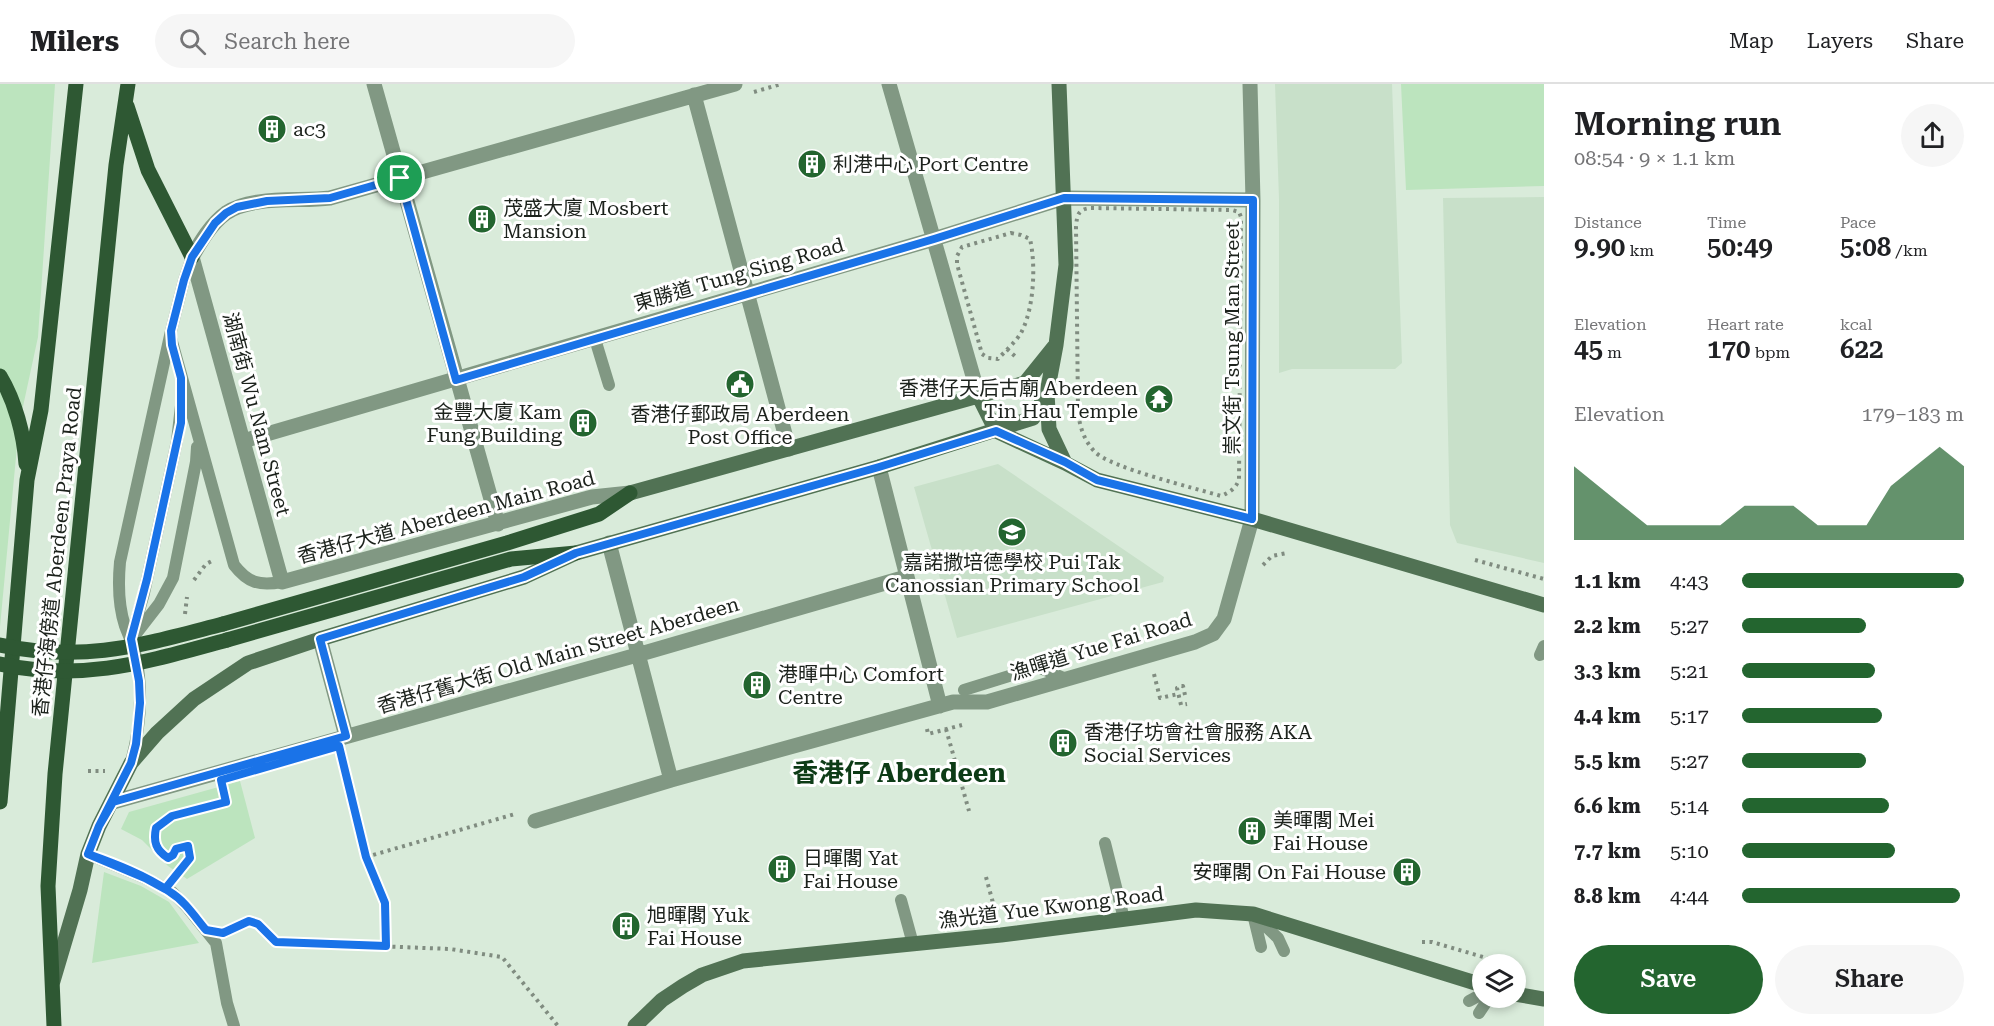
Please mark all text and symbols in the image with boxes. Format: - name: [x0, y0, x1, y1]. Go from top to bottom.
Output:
- search box: [155, 14, 575, 68]
- text: Milers: [30, 25, 119, 58]
- icon: search: [176, 25, 209, 58]
- text: Search here: [224, 29, 350, 54]
- text: Map: [1729, 29, 1774, 53]
- text: Layers: [1807, 29, 1873, 53]
- text: Share: [1906, 29, 1964, 53]
- text: Morning run: [1574, 104, 1781, 143]
- button: share: [1901, 104, 1964, 167]
- building icon: ac3: [256, 113, 288, 145]
- place label: ac3: [293, 117, 326, 141]
- text: 08:54 · 9 × 1.1 km: [1574, 146, 1735, 170]
- building icon: 利港中心 Port Centre: [796, 148, 828, 180]
- pin: [374, 152, 425, 203]
- place label: 利港中心 Port Centre: [833, 152, 1029, 176]
- icon: arrive: [383, 161, 416, 194]
- place label: 茂盛大廈 Mosbert Mansion: [503, 196, 669, 243]
- building icon: 茂盛大廈 Mosbert Mansion: [466, 203, 498, 235]
- text: Distance: [1574, 213, 1642, 232]
- text: Time: [1707, 213, 1746, 232]
- text: Pace: [1840, 213, 1876, 232]
- street label: 崇文街 Tsung Man Street: [1220, 221, 1244, 455]
- street label: 東勝道 Tung Sing Road: [631, 232, 847, 315]
- text: 9.90: [1574, 232, 1625, 262]
- text: 50:49: [1707, 232, 1773, 262]
- text: 5:08: [1840, 232, 1891, 262]
- text: km: [1625, 241, 1654, 260]
- text: /km: [1891, 241, 1928, 260]
- street label: 湖南街 Wu Nam Street: [218, 310, 296, 519]
- text: Elevation: [1574, 315, 1647, 334]
- text: Heart rate: [1707, 315, 1784, 334]
- text: kcal: [1840, 315, 1872, 334]
- text: 45: [1574, 334, 1603, 364]
- text: 170: [1707, 334, 1751, 364]
- text: 622: [1840, 334, 1884, 364]
- text: m: [1603, 343, 1622, 362]
- text: bpm: [1751, 343, 1790, 362]
- public building icon: 香港仔郵政局 Aberdeen Post Office: [724, 368, 756, 400]
- place label: 香港仔天后古廟 Aberdeen Tin Hau Temple: [899, 376, 1138, 423]
- temple icon: 香港仔天后古廟 Aberdeen Tin Hau Temple: [1143, 383, 1175, 415]
- street label: 香港仔海傍道 Aberdeen Praya Road: [28, 386, 86, 718]
- place label: 金豐大廈 Kam Fung Building: [427, 400, 563, 447]
- place label: 香港仔郵政局 Aberdeen Post Office: [630, 402, 850, 449]
- text: Elevation: [1574, 402, 1665, 426]
- text: 179–183 m: [1861, 402, 1964, 426]
- building icon: 金豐大廈 Kam Fung Building: [567, 407, 599, 439]
- street label: 香港仔大道 Aberdeen Main Road: [294, 466, 598, 568]
- school or university icon: 嘉諾撒培德學校 Pui Tak Canossian Primary School: [996, 516, 1028, 548]
- place label: 嘉諾撒培德學校 Pui Tak Canossian Primary School: [885, 550, 1139, 597]
- text: 1.1 km: [1574, 569, 1641, 593]
- text: 4:43: [1670, 569, 1709, 593]
- street label: 香港仔舊大街 Old Main Street Aberdeen: [374, 592, 742, 718]
- street label: 漁暉道 Yue Fai Road: [1007, 607, 1195, 685]
- text: 2.2 km: [1574, 614, 1641, 638]
- text: 5:27: [1670, 614, 1709, 638]
- text: 3.3 km: [1574, 659, 1641, 683]
- text: 5:21: [1670, 659, 1709, 683]
- place label: 港暉中心 Comfort Centre: [778, 662, 945, 709]
- building icon: 港暉中心 Comfort Centre: [741, 669, 773, 701]
- text: 4.4 km: [1574, 704, 1641, 728]
- text: 5:17: [1670, 704, 1709, 728]
- place label: 香港仔坊會社會服務 AKA Social Services: [1084, 720, 1312, 767]
- building icon: 香港仔坊會社會服務 AKA Social Services: [1047, 727, 1079, 759]
- text: 5.5 km: [1574, 749, 1641, 773]
- text: 5:27: [1670, 749, 1709, 773]
- district label: 香港仔 Aberdeen: [792, 758, 1006, 788]
- text: 6.6 km: [1574, 794, 1641, 818]
- text: 5:14: [1670, 794, 1709, 818]
- place label: 美暉閣 Mei Fai House: [1273, 808, 1374, 855]
- building icon: 美暉閣 Mei Fai House: [1236, 815, 1268, 847]
- text: 7.7 km: [1574, 839, 1641, 863]
- text: 5:10: [1670, 839, 1709, 863]
- place label: 日暉閣 Yat Fai House: [803, 846, 899, 893]
- building icon: 日暉閣 Yat Fai House: [766, 853, 798, 885]
- building icon: 安暉閣 On Fai House: [1391, 856, 1423, 888]
- place label: 安暉閣 On Fai House: [1192, 860, 1386, 884]
- street label: 漁光道 Yue Kwong Road: [937, 881, 1165, 933]
- text: 8.8 km: [1574, 884, 1641, 908]
- text: 4:44: [1670, 884, 1709, 908]
- place label: 旭暉閣 Yuk Fai House: [647, 903, 750, 950]
- building icon: 旭暉閣 Yuk Fai House: [610, 910, 642, 942]
- button: Save: [1574, 945, 1763, 1014]
- button: Share: [1775, 945, 1964, 1014]
- map controls: [1472, 954, 1526, 1008]
- button: layers: [1472, 954, 1526, 1008]

